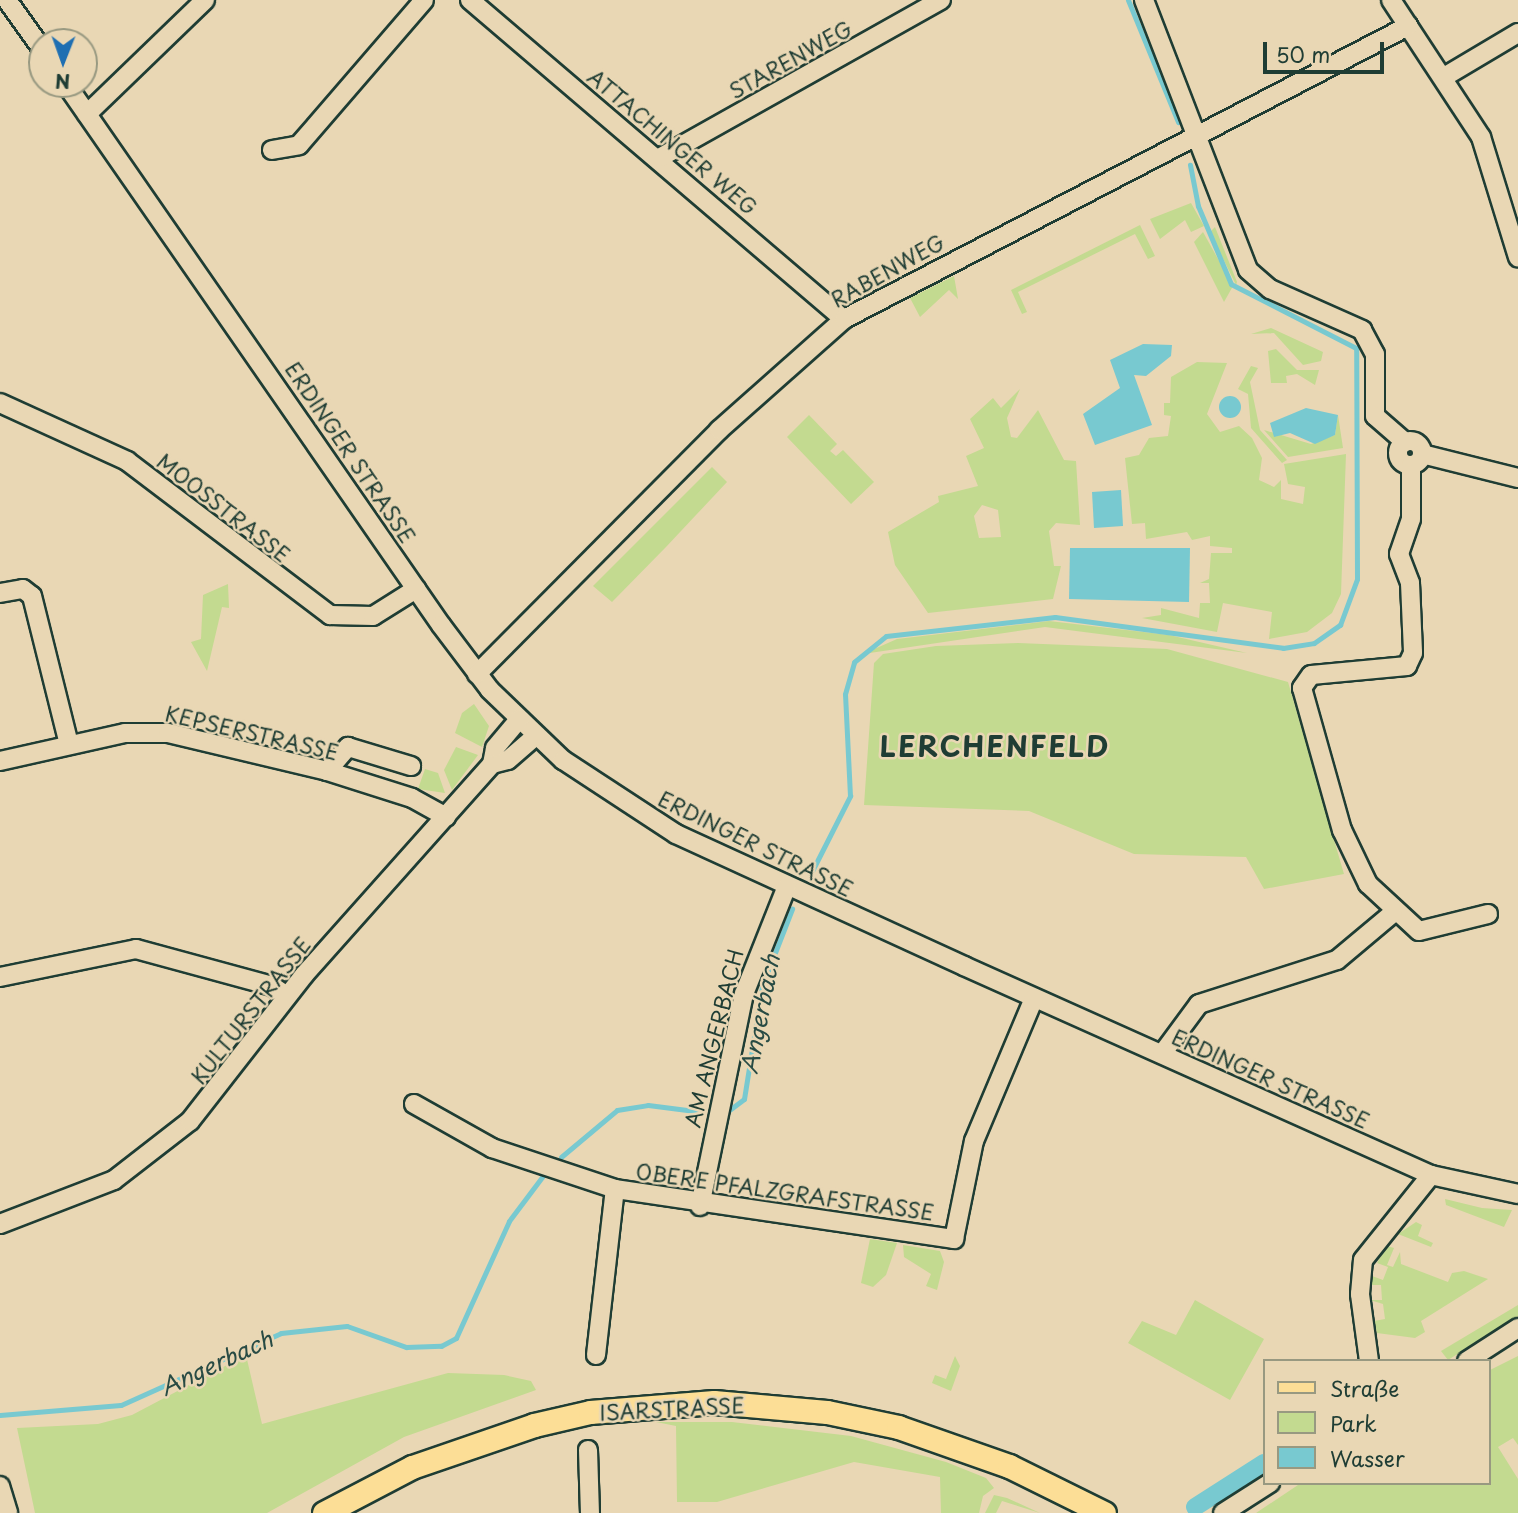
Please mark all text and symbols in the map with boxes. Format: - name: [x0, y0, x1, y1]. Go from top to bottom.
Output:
- street label: STARENWEG: [724, 15, 856, 103]
- north arrow: [28, 28, 98, 98]
- scale bar: [1266, 28, 1387, 72]
- text: 50 m: [1276, 38, 1330, 70]
- street label: ATTACHINGER WEG: [582, 62, 764, 220]
- text: N: [55, 68, 70, 96]
- street label: RABENWEG: [826, 229, 948, 311]
- street label: ERDINGER STRASSE: [280, 355, 422, 549]
- street label: MOOSSTRASSE: [153, 447, 295, 567]
- street label: KEPSERSTRASSE: [163, 700, 341, 764]
- district label: LERCHENFELD: [882, 729, 1108, 763]
- street label: ERDINGER STRASSE: [653, 784, 859, 902]
- street label: KULTURSTRASSE: [185, 931, 315, 1089]
- street label: AM ANGERBACH: [679, 947, 747, 1129]
- water label: Angerbach: [735, 952, 785, 1076]
- street label: ERDINGER STRASSE: [1167, 1023, 1375, 1133]
- street label: OBERE PFALZGRAFSTRASSE: [636, 1158, 934, 1224]
- water label: Angerbach: [155, 1325, 277, 1401]
- legend: [1262, 1359, 1490, 1485]
- text: Straße: [1330, 1372, 1399, 1404]
- street label: ISARSTRASSE: [599, 1392, 745, 1424]
- text: Park: [1330, 1407, 1377, 1439]
- text: Wasser: [1330, 1442, 1405, 1474]

